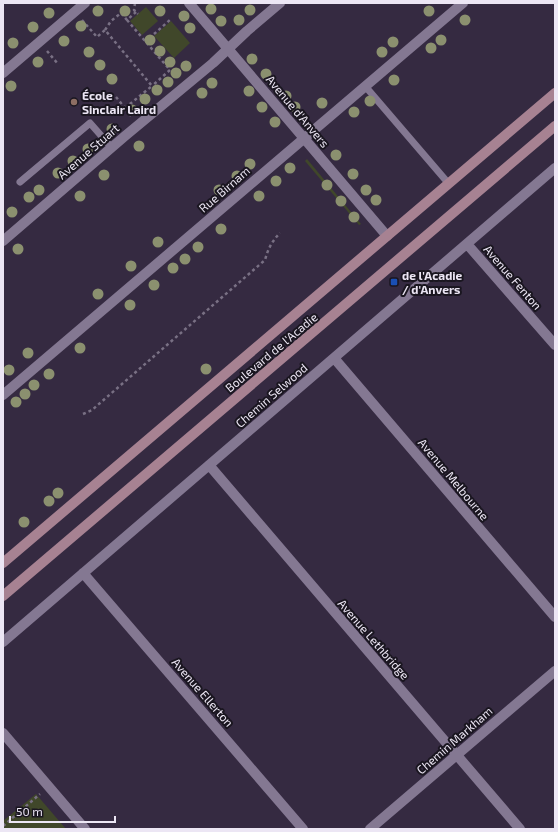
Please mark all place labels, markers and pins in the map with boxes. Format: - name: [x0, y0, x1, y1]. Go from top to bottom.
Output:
- place label: École Sinclair Laird: [82, 88, 156, 116]
- marker: École Sinclair Laird: [69, 97, 79, 107]
- place label: de l'Acadie / d'Anvers: [402, 268, 463, 296]
- marker: de l'Acadie / d'Anvers: [389, 277, 399, 287]

